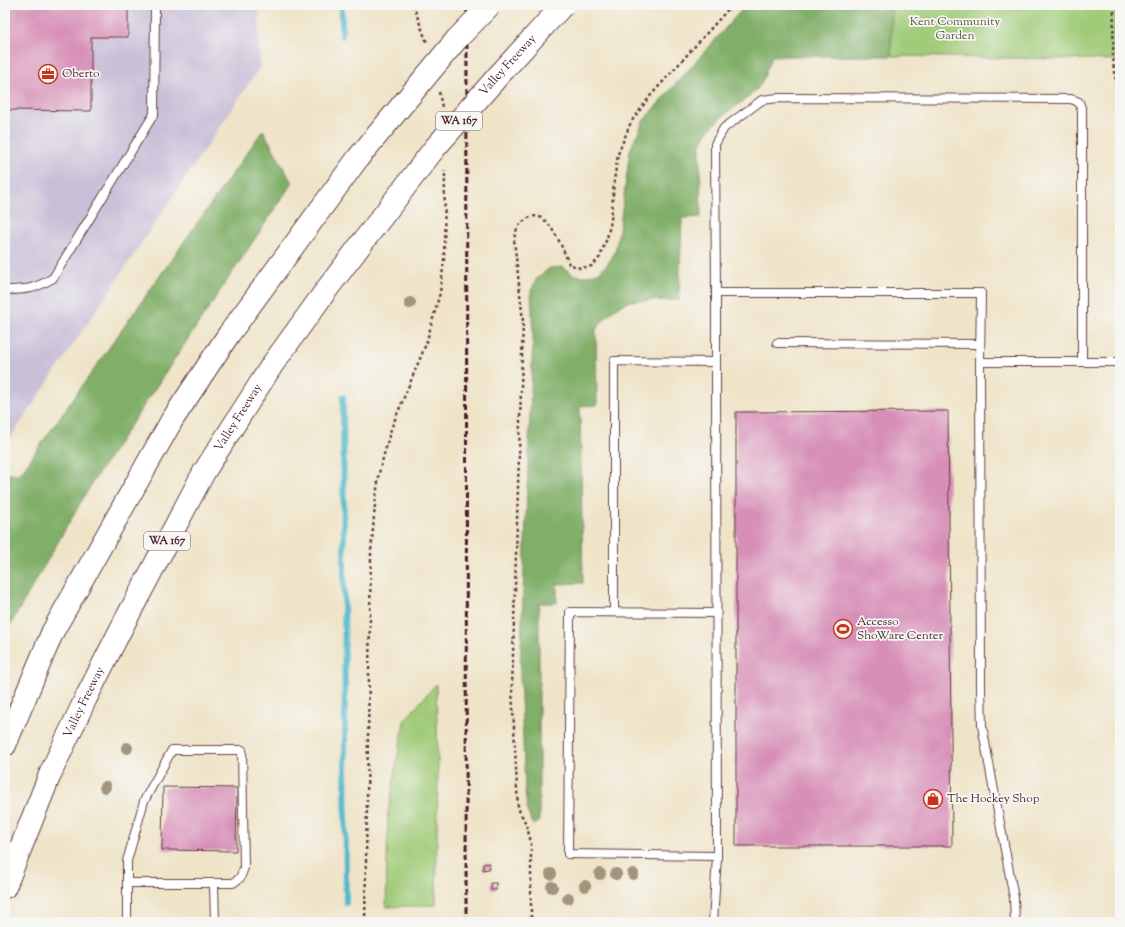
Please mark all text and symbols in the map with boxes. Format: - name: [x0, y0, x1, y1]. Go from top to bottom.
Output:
- park label: Kent Community Garden: [910, 13, 1000, 45]
- street label: Valley Freeway: [475, 31, 541, 100]
- office icon: Oberto: [37, 63, 59, 85]
- place label: Oberto: [62, 65, 100, 83]
- road number: WA 167: [436, 112, 482, 130]
- street label: Valley Freeway: [210, 380, 267, 455]
- road number: WA 167: [144, 532, 190, 550]
- place label: Accesso ShoWare Center: [857, 613, 943, 645]
- sports icon: Accesso ShoWare Center: [832, 618, 854, 640]
- street label: Valley Freeway: [59, 664, 109, 741]
- shop icon: The Hockey Shop: [922, 788, 944, 810]
- place label: The Hockey Shop: [947, 790, 1040, 808]

